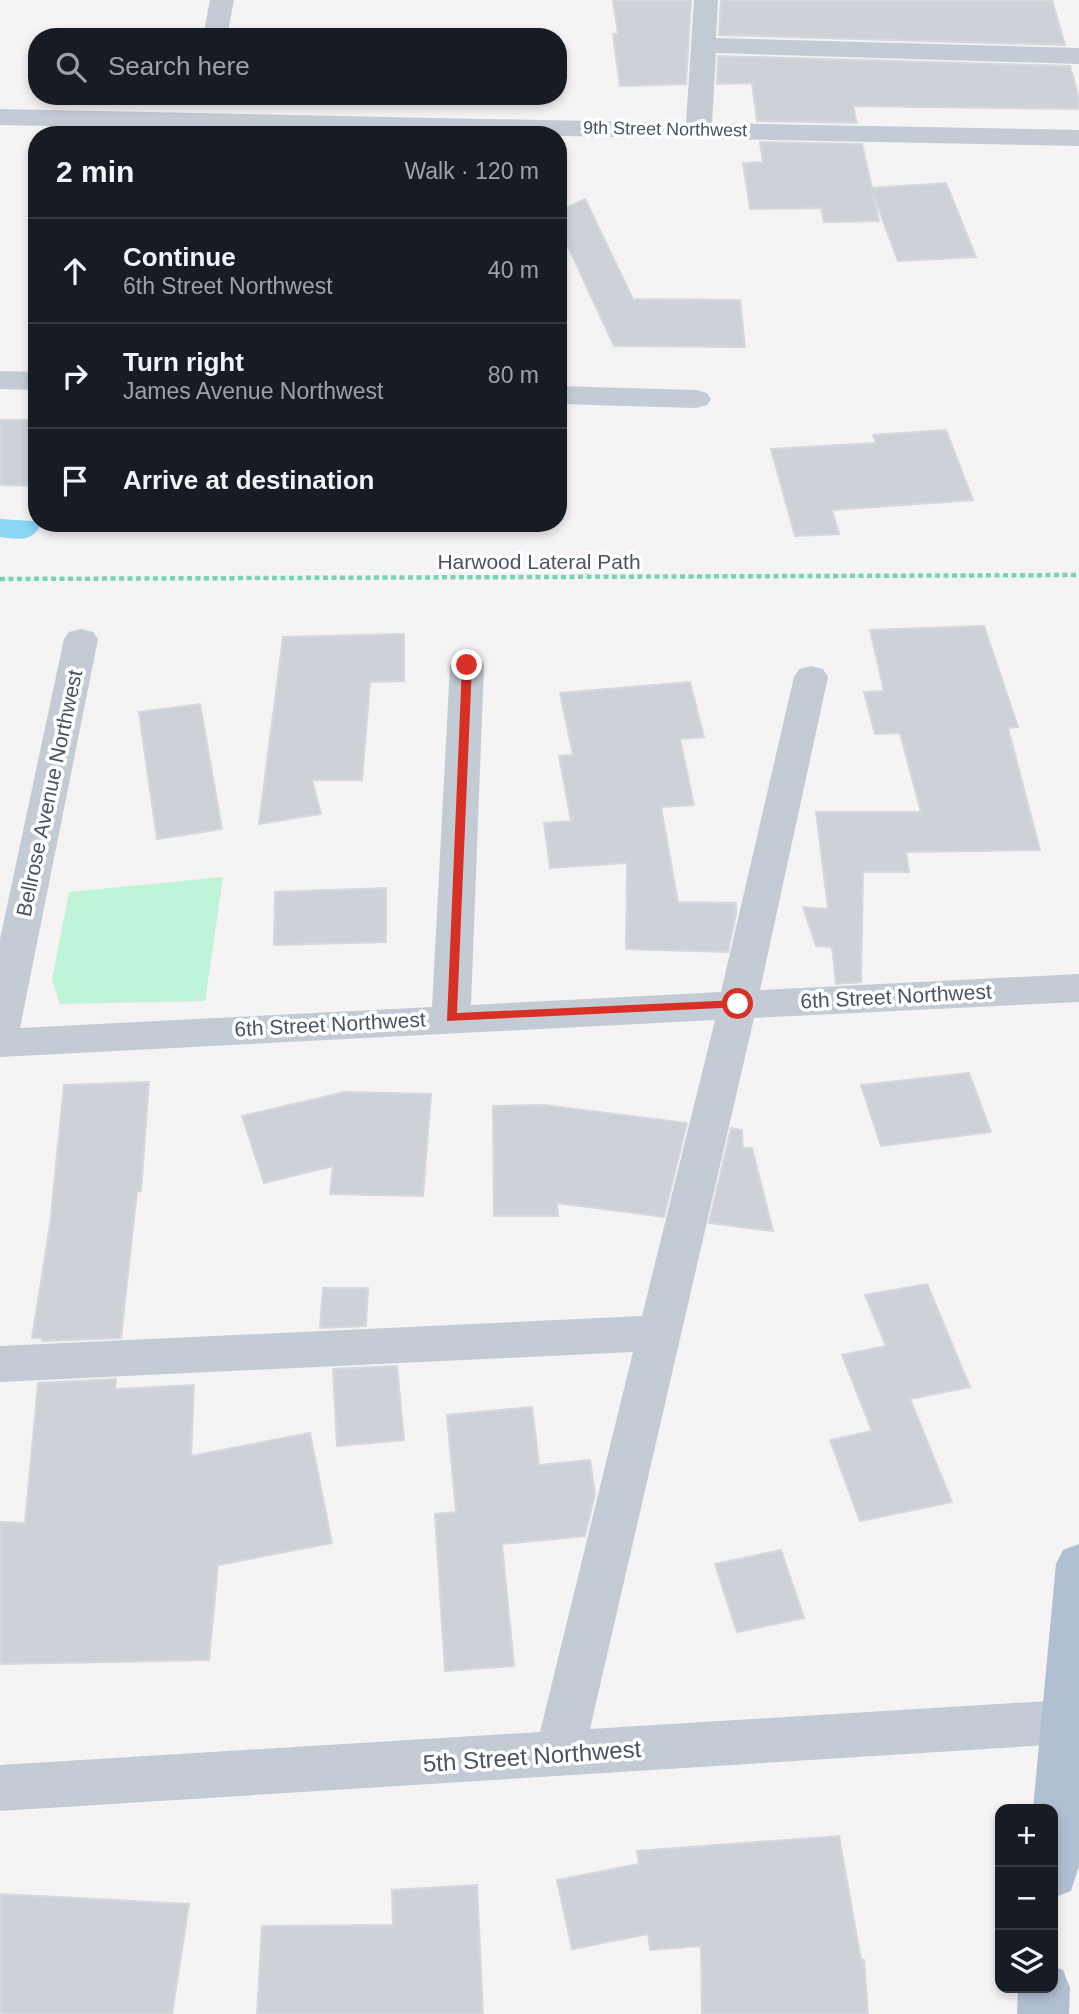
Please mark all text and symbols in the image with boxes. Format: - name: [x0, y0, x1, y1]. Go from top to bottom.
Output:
- search box: [28, 28, 567, 105]
- icon: search: [52, 48, 90, 86]
- text: Search here: [108, 51, 250, 81]
- street label: 9th Street Northwest: [583, 118, 747, 140]
- text: 2 min: [56, 155, 134, 188]
- text: Walk · 120 m: [404, 158, 539, 184]
- text: Continue: [123, 242, 236, 272]
- icon: ahead: [56, 252, 94, 290]
- text: 40 m: [488, 257, 539, 283]
- text: 6th Street Northwest: [123, 273, 333, 299]
- text: Turn right: [123, 347, 244, 377]
- icon: right: [56, 357, 94, 395]
- text: 80 m: [488, 362, 539, 388]
- text: James Avenue Northwest: [123, 378, 383, 404]
- icon: arrive: [56, 462, 94, 500]
- text: Arrive at destination: [123, 465, 374, 495]
- street label: Harwood Lateral Path: [437, 550, 641, 573]
- route end: [451, 649, 482, 680]
- street label: Bellrose Avenue Northwest: [12, 667, 86, 919]
- street label: 6th Street Northwest: [800, 979, 992, 1012]
- route start: [722, 988, 753, 1019]
- street label: 6th Street Northwest: [234, 1007, 426, 1040]
- street label: 5th Street Northwest: [422, 1735, 642, 1777]
- map controls: [995, 1804, 1058, 1993]
- button: +: [995, 1804, 1058, 1867]
- button: −: [995, 1867, 1058, 1930]
- button: layers: [995, 1930, 1058, 1993]

